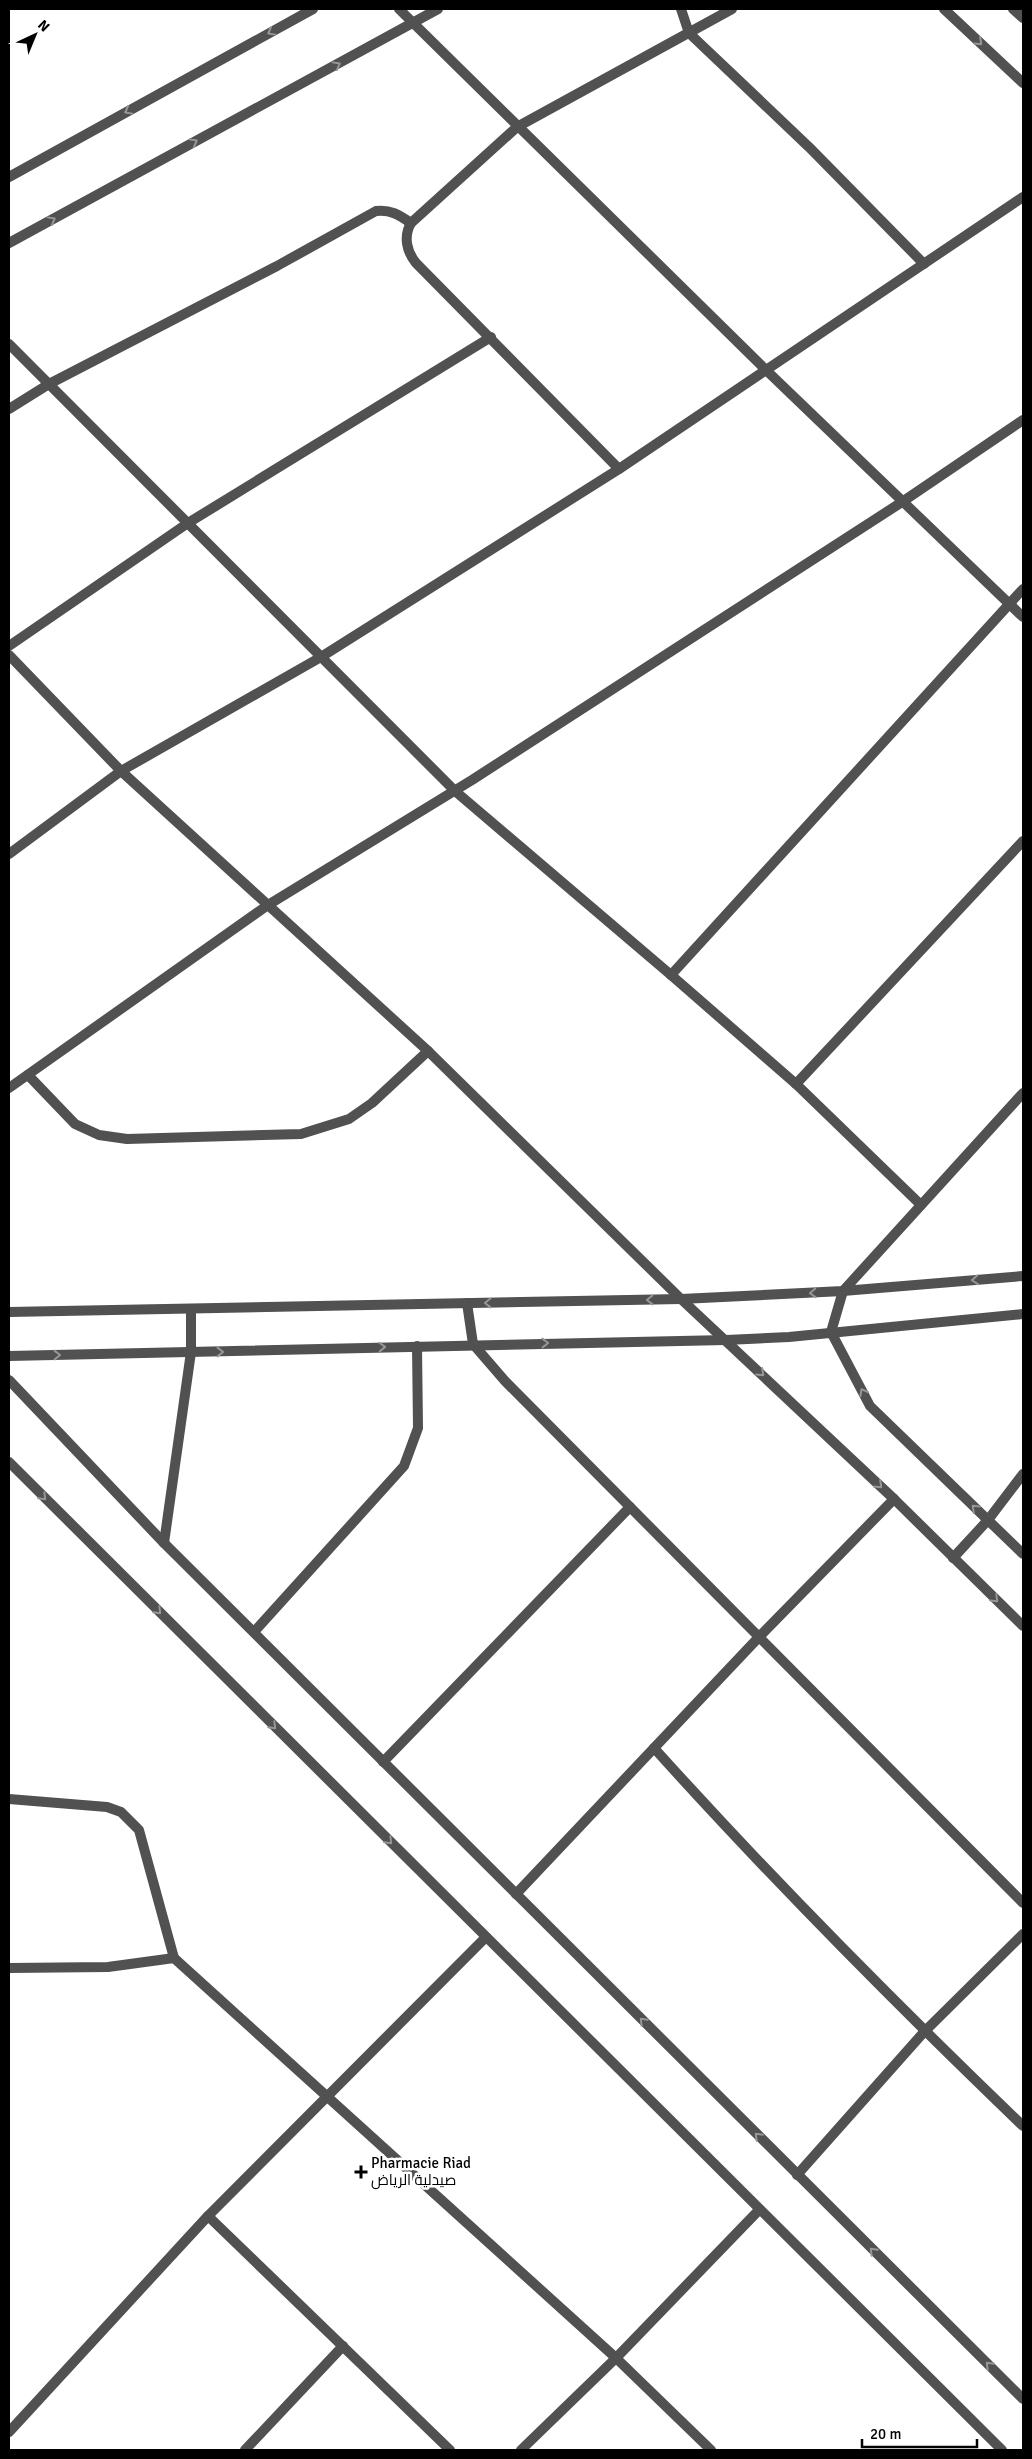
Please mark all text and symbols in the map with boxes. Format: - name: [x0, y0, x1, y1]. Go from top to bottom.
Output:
- north arrow: [10, 10, 60, 60]
- text: N: [34, 17, 53, 36]
- one-way arrow: [267, 26, 276, 36]
- one-way arrow: [974, 36, 983, 45]
- one-way arrow: [332, 61, 341, 71]
- one-way arrow: [125, 105, 134, 115]
- one-way arrow: [189, 139, 198, 149]
- one-way arrow: [46, 216, 55, 226]
- one-way arrow: [970, 1275, 978, 1286]
- one-way arrow: [808, 1287, 816, 1298]
- one-way arrow: [646, 1294, 654, 1305]
- one-way arrow: [484, 1298, 492, 1308]
- one-way arrow: [542, 1338, 549, 1348]
- one-way arrow: [379, 1342, 387, 1352]
- one-way arrow: [216, 1347, 224, 1357]
- one-way arrow: [54, 1350, 62, 1360]
- one-way arrow: [755, 1367, 764, 1376]
- one-way arrow: [859, 1388, 869, 1397]
- one-way arrow: [874, 1479, 883, 1488]
- one-way arrow: [37, 1491, 46, 1500]
- one-way arrow: [972, 1505, 981, 1514]
- one-way arrow: [989, 1593, 998, 1602]
- one-way arrow: [153, 1606, 162, 1615]
- one-way arrow: [268, 1720, 277, 1729]
- one-way arrow: [383, 1835, 392, 1844]
- one-way arrow: [640, 2018, 649, 2027]
- one-way arrow: [755, 2133, 764, 2142]
- place label: Pharmacie Riad صيدلية الرياض: [371, 2154, 471, 2190]
- marker: Pharmacie Riad صيدلية الرياض: [355, 2166, 367, 2178]
- one-way arrow: [870, 2247, 879, 2256]
- one-way arrow: [985, 2362, 994, 2371]
- scale bar: [862, 2416, 977, 2448]
- text: 20 m: [870, 2425, 901, 2443]

